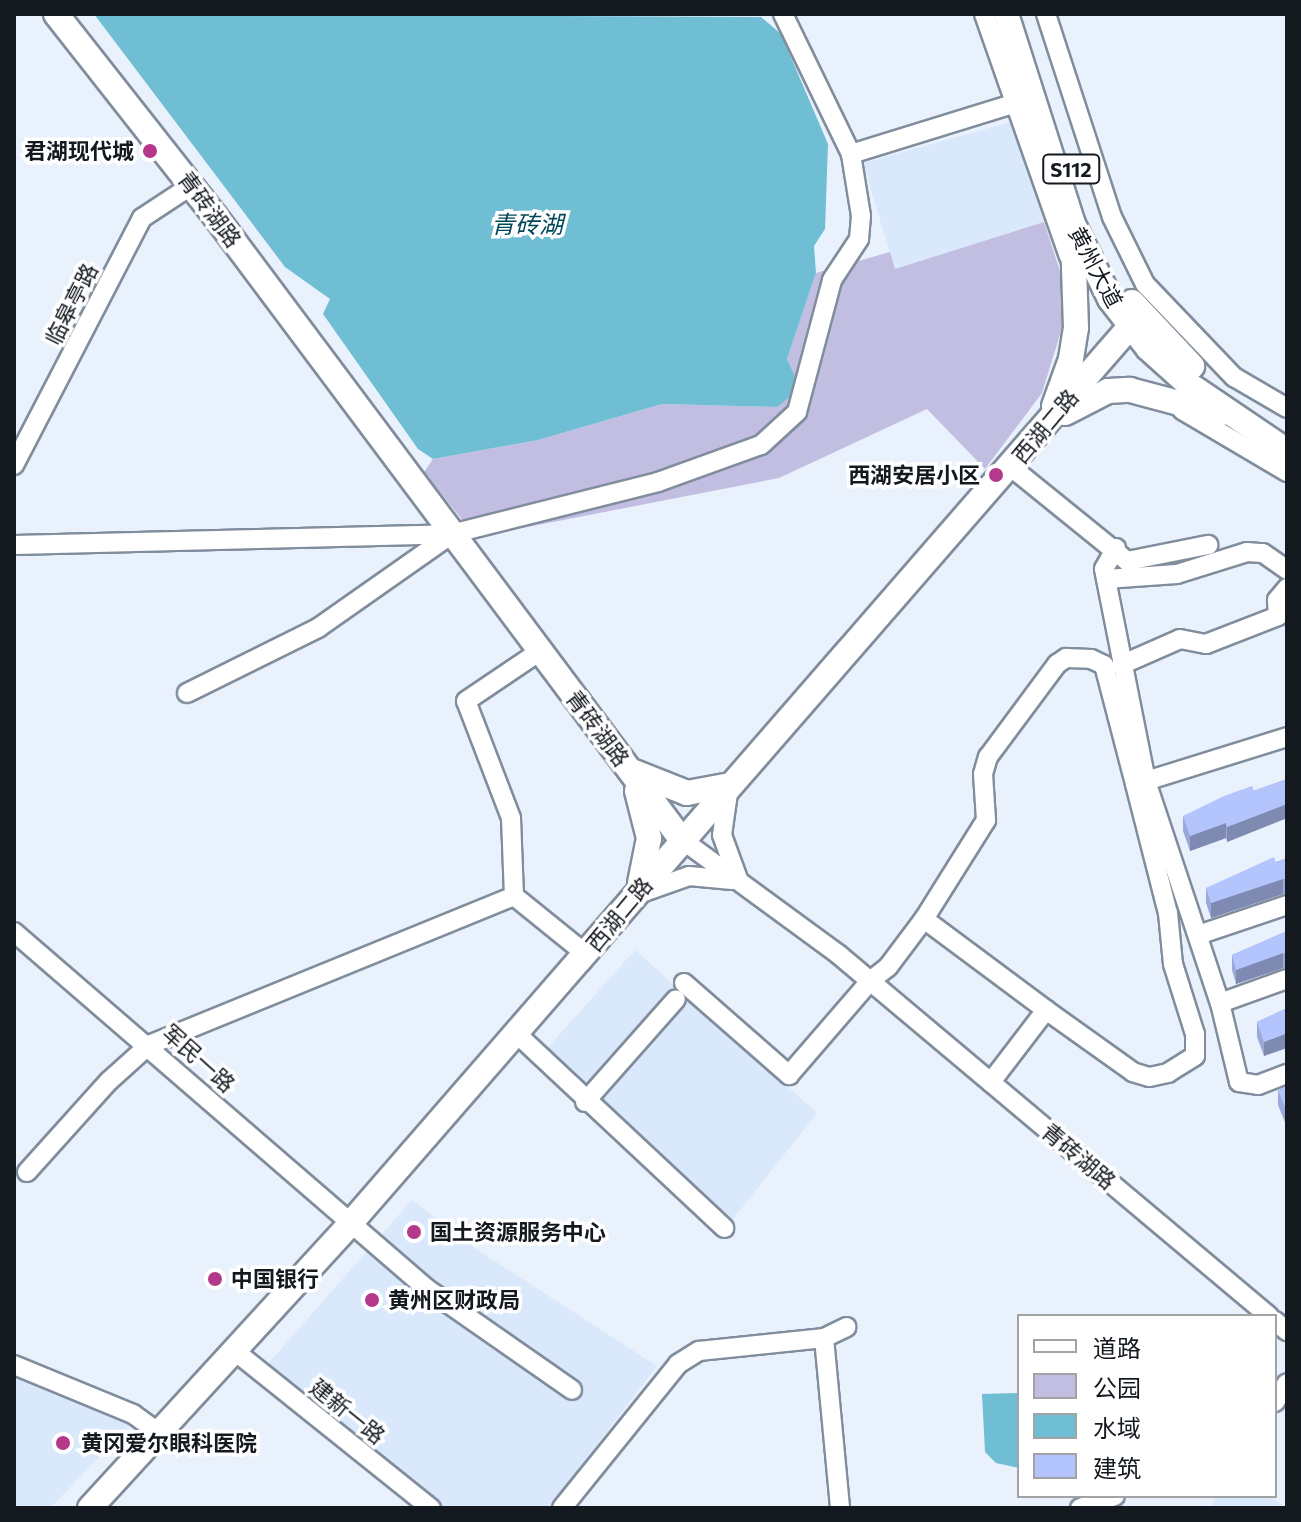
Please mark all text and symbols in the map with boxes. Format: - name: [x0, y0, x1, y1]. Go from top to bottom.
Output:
- place label: 君湖现代城: [24, 138, 134, 164]
- marker: 君湖现代城: [141, 142, 159, 160]
- road number: S112: [1041, 153, 1101, 185]
- street label: 青砖湖路: [173, 166, 247, 252]
- water label: 青砖湖: [491, 210, 563, 238]
- street label: 黄州大道: [1064, 222, 1128, 312]
- street label: 临皋亭路: [39, 259, 103, 349]
- street label: 西湖二路: [1007, 384, 1083, 468]
- place label: 西湖安居小区: [848, 462, 980, 488]
- marker: 西湖安居小区: [987, 466, 1005, 484]
- street label: 青砖湖路: [561, 685, 635, 771]
- street label: 西湖二路: [581, 872, 657, 956]
- street label: 军民一路: [157, 1019, 241, 1097]
- street label: 青砖湖路: [1037, 1118, 1121, 1194]
- place label: 国土资源服务中心: [430, 1219, 606, 1245]
- marker: 国土资源服务中心: [405, 1223, 423, 1241]
- place label: 中国银行: [231, 1266, 319, 1292]
- marker: 中国银行: [206, 1270, 224, 1288]
- place label: 黄州区财政局: [388, 1287, 520, 1313]
- marker: 黄州区财政局: [363, 1291, 381, 1309]
- legend: [1017, 1314, 1277, 1498]
- text: 道路: [1093, 1333, 1141, 1362]
- street label: 建新一路: [305, 1373, 391, 1449]
- text: 公园: [1093, 1373, 1141, 1402]
- text: 水域: [1093, 1413, 1141, 1442]
- place label: 黄冈爱尔眼科医院: [81, 1430, 257, 1456]
- marker: 黄冈爱尔眼科医院: [52, 1432, 74, 1454]
- text: 建筑: [1093, 1453, 1141, 1482]

